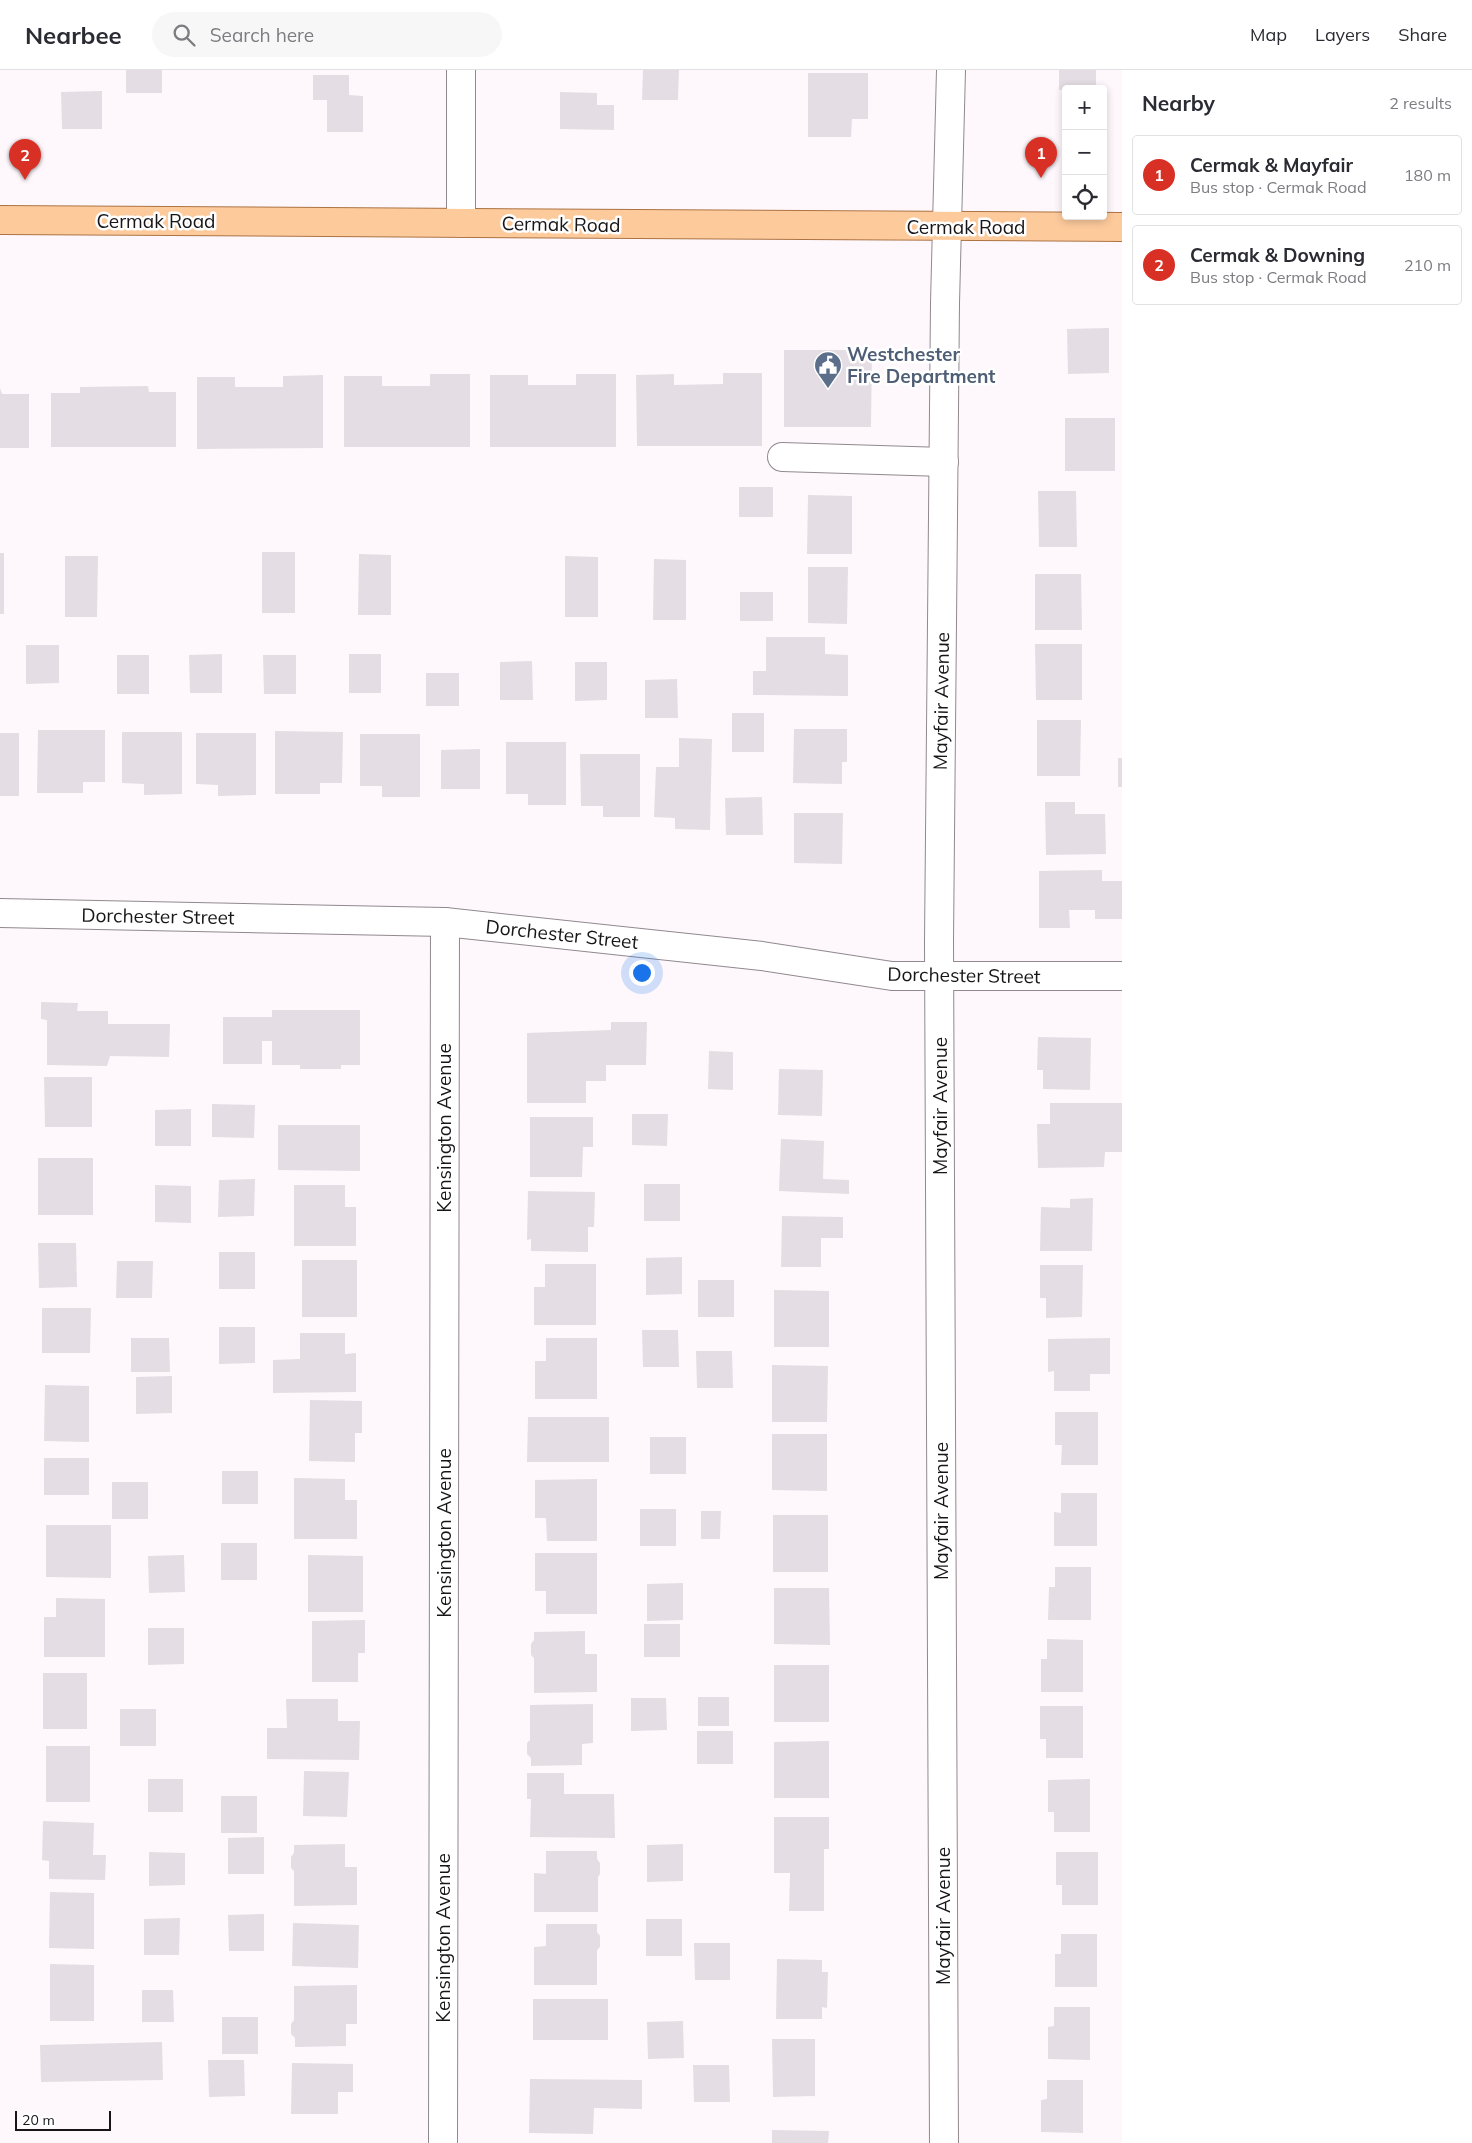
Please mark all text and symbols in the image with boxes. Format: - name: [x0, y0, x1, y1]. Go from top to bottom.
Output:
- search box: [152, 12, 502, 57]
- text: Nearbee: [25, 20, 122, 50]
- icon: search: [170, 21, 198, 49]
- text: Search here: [210, 23, 314, 47]
- text: Map: [1250, 23, 1287, 46]
- text: Layers: [1315, 23, 1370, 46]
- text: Share: [1398, 23, 1447, 46]
- map controls: [1062, 85, 1107, 220]
- button: +: [1062, 85, 1107, 130]
- text: Nearby: [1142, 90, 1215, 116]
- text: 2 results: [1389, 93, 1452, 113]
- button: −: [1062, 130, 1107, 175]
- pin: 1: [1025, 137, 1057, 178]
- pin: 2: [9, 139, 41, 180]
- text: Cermak & Mayfair: [1190, 153, 1353, 177]
- text: 1: [1154, 165, 1164, 185]
- text: 180 m: [1404, 165, 1451, 185]
- button: locate: [1062, 175, 1107, 220]
- text: Bus stop · Cermak Road: [1190, 177, 1367, 197]
- street label: Cermak Road: [97, 209, 215, 233]
- street label: Cermak Road: [501, 211, 621, 237]
- street label: Cermak Road: [907, 215, 1025, 239]
- text: Cermak & Downing: [1190, 243, 1365, 267]
- text: 2: [1154, 255, 1164, 275]
- text: 210 m: [1404, 255, 1451, 275]
- text: Bus stop · Cermak Road: [1190, 267, 1367, 287]
- place label: Westchester Fire Department: [847, 342, 996, 388]
- public building icon: Westchester Fire Department: [813, 350, 843, 389]
- street label: Mayfair Avenue: [928, 632, 954, 770]
- street label: Dorchester Street: [81, 903, 235, 929]
- street label: Dorchester Street: [485, 914, 640, 954]
- your location: [629, 960, 655, 986]
- street label: Dorchester Street: [887, 962, 1041, 988]
- street label: Mayfair Avenue: [928, 1037, 952, 1175]
- street label: Kensington Avenue: [432, 1043, 456, 1213]
- street label: Mayfair Avenue: [929, 1442, 953, 1580]
- street label: Kensington Avenue: [432, 1448, 456, 1618]
- street label: Mayfair Avenue: [931, 1847, 955, 1985]
- street label: Kensington Avenue: [431, 1853, 455, 2023]
- scale bar: [15, 2108, 111, 2131]
- text: 20 m: [22, 2111, 55, 2129]

